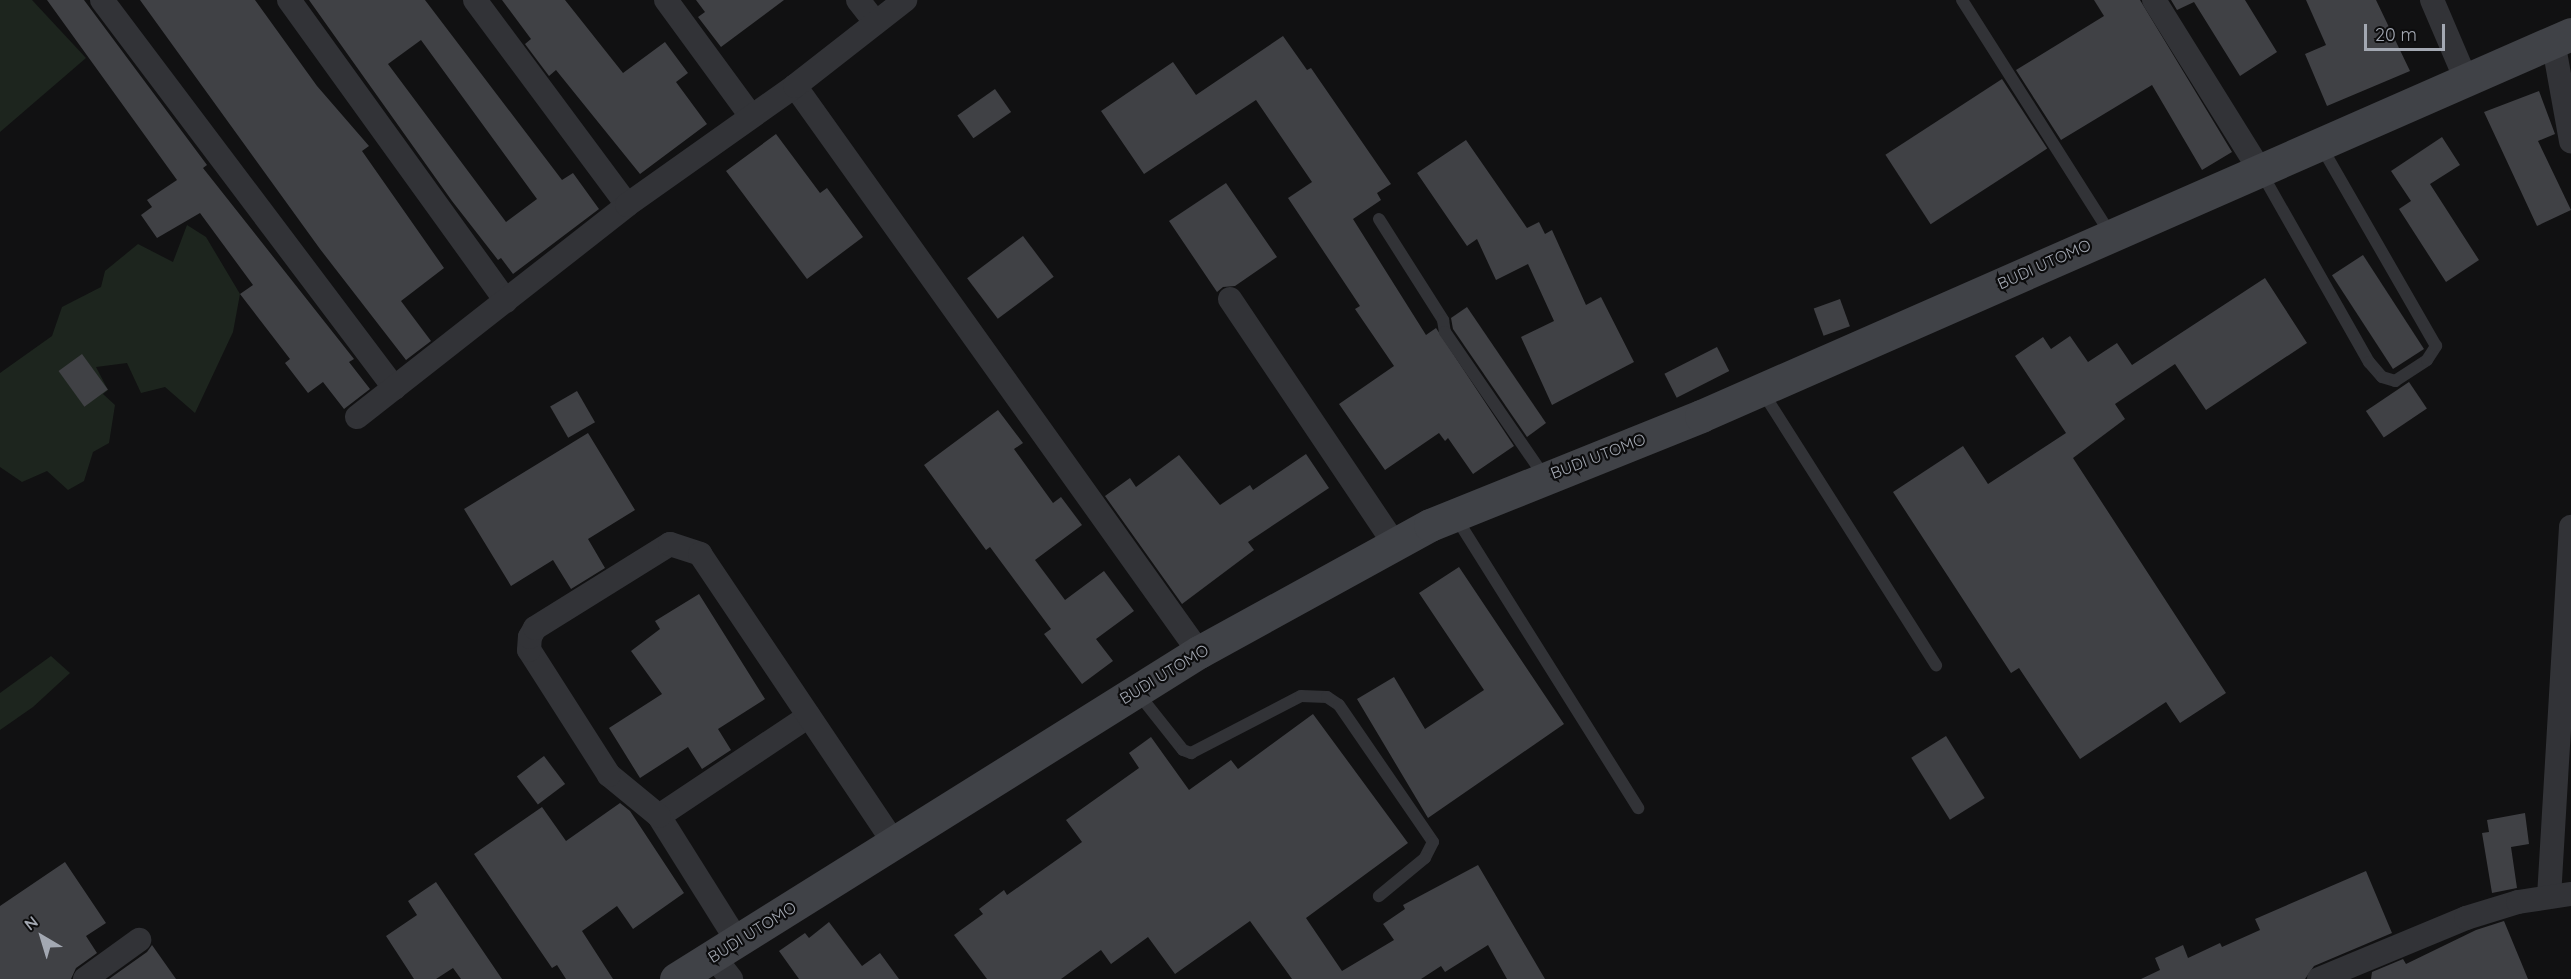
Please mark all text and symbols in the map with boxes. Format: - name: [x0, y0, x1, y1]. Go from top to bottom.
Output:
- scale bar: [2367, 12, 2448, 50]
- text: 20 m: [2375, 23, 2417, 46]
- street label: BUDI UTOMO: [1994, 235, 2094, 293]
- street label: BUDI UTOMO: [1548, 429, 1648, 483]
- street label: BUDI UTOMO: [1116, 640, 1212, 708]
- street label: BUDI UTOMO: [704, 897, 800, 967]
- north arrow: [12, 907, 72, 967]
- text: N: [20, 911, 42, 934]

